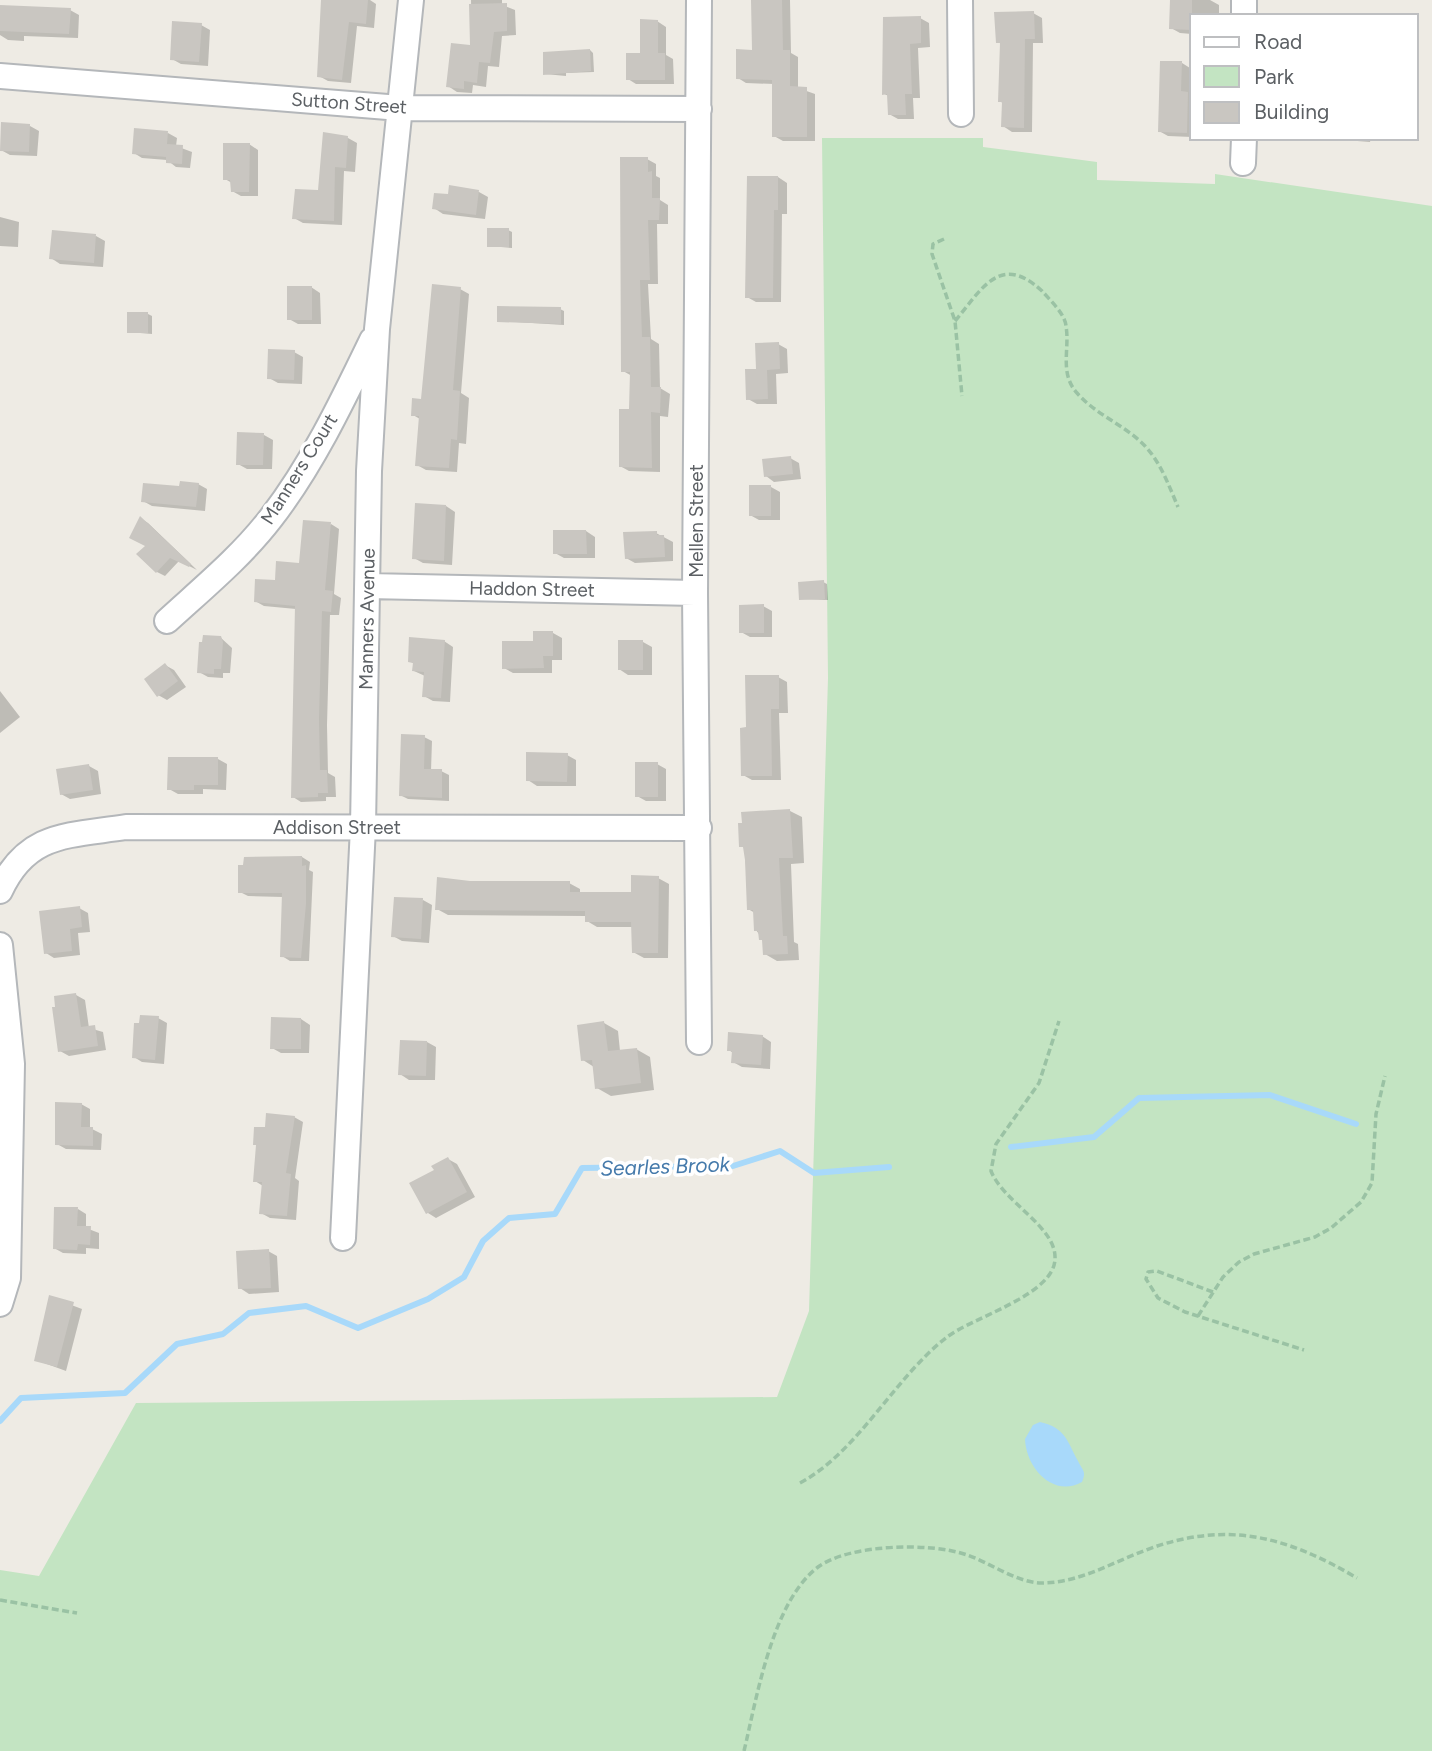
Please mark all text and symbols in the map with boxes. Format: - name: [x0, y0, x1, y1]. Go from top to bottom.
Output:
- legend: [1190, 14, 1418, 140]
- text: Road: [1254, 29, 1302, 54]
- text: Park: [1254, 64, 1295, 89]
- street label: Sutton Street: [290, 87, 408, 119]
- text: Building: [1254, 99, 1329, 124]
- street label: Manners Court: [256, 409, 342, 529]
- street label: Mellen Street: [685, 464, 708, 578]
- street label: Manners Avenue: [354, 548, 380, 690]
- street label: Haddon Street: [469, 576, 595, 602]
- street label: Addison Street: [273, 816, 401, 839]
- water label: Searles Brook: [600, 1151, 731, 1181]

